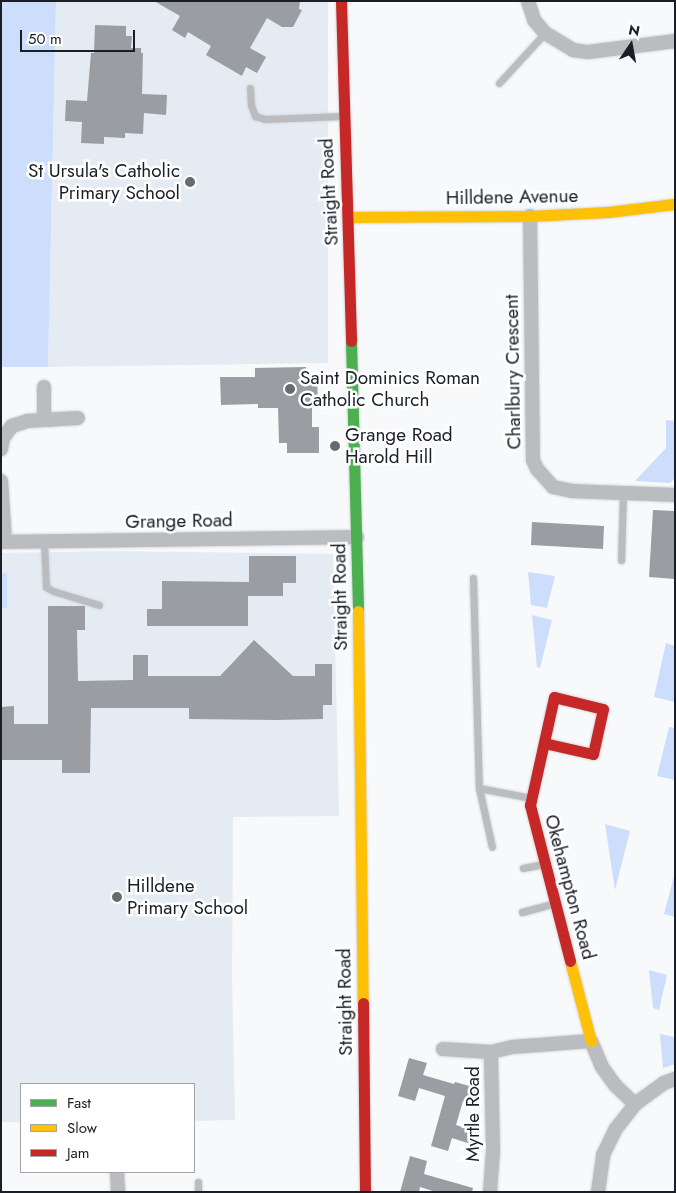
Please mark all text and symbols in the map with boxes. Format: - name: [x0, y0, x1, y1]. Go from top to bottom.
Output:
- text: N: [627, 19, 642, 41]
- scale bar: [22, 20, 138, 52]
- north arrow: [606, 20, 656, 70]
- text: 50 m: [28, 28, 62, 50]
- street label: Straight Road: [315, 138, 343, 246]
- place label: St Ursula's Catholic Primary School: [28, 160, 180, 204]
- marker: St Ursula's Catholic Primary School: [184, 176, 196, 188]
- street label: Hilldene Avenue: [446, 184, 578, 210]
- street label: Charlbury Crescent: [500, 294, 526, 450]
- place label: Saint Dominics Roman Catholic Church: [300, 367, 480, 411]
- marker: Saint Dominics Roman Catholic Church: [284, 383, 296, 395]
- place label: Grange Road Harold Hill: [345, 424, 453, 468]
- marker: Grange Road Harold Hill: [329, 440, 341, 452]
- street label: Grange Road: [125, 509, 233, 533]
- street label: Straight Road: [328, 543, 352, 651]
- street label: Okehampton Road: [540, 812, 600, 962]
- place label: Hilldene Primary School: [127, 875, 248, 919]
- marker: Hilldene Primary School: [111, 891, 123, 903]
- street label: Straight Road: [333, 948, 357, 1056]
- street label: Myrtle Road: [462, 1066, 484, 1162]
- legend: [20, 1083, 195, 1173]
- text: Fast: [67, 1092, 91, 1114]
- text: Slow: [67, 1117, 97, 1139]
- text: Jam: [67, 1142, 90, 1164]

